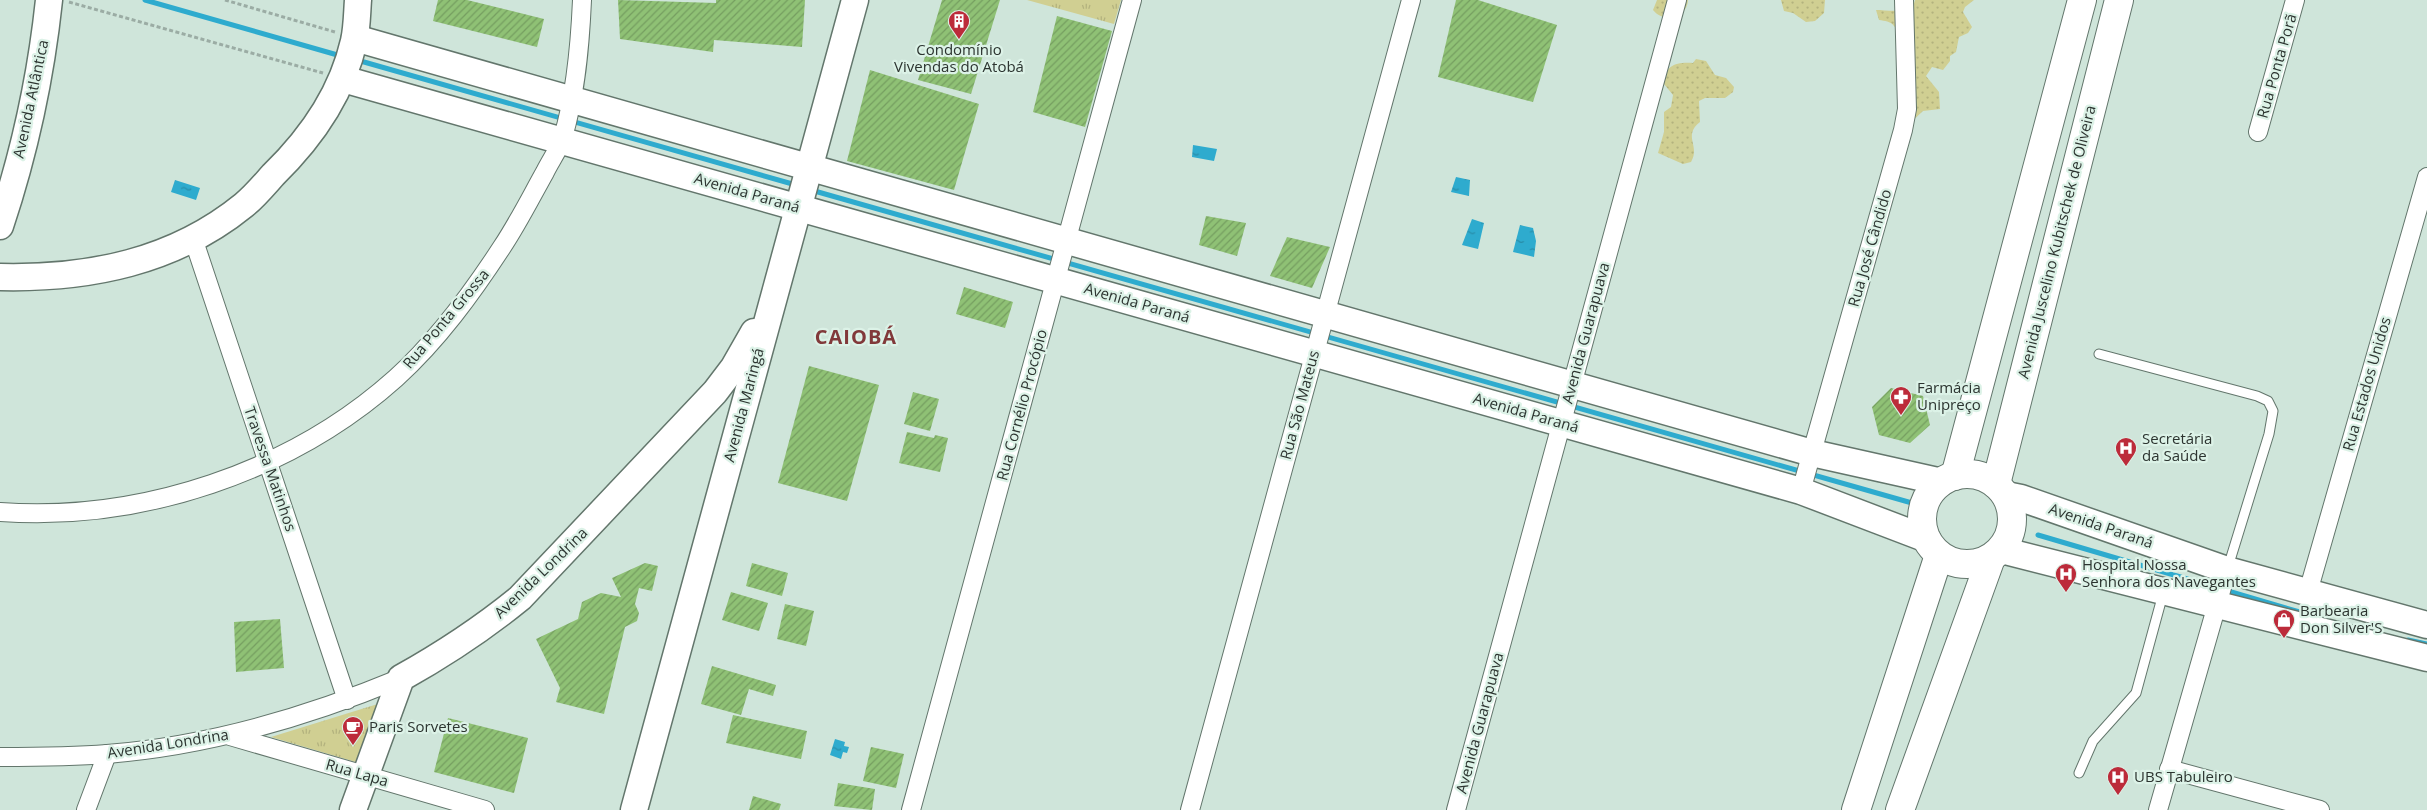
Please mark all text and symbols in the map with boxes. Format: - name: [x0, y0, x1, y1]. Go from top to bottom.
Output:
- building icon: Condomínio Vivendas do Atobá: [947, 9, 971, 40]
- street label: Rua Ponta Porã: [2252, 11, 2301, 120]
- street label: Avenida Atlântica: [8, 38, 52, 160]
- place label: Condomínio Vivendas do Atobá: [894, 39, 1024, 76]
- street label: Avenida Juscelino Kubitschek de Oliveira: [2012, 103, 2100, 380]
- street label: Avenida Paraná: [692, 167, 802, 217]
- street label: Rua José Cândido: [1843, 187, 1895, 309]
- street label: Avenida Guarapuava: [1557, 260, 1613, 405]
- street label: Rua Ponta Grossa: [398, 264, 493, 372]
- street label: Avenida Paraná: [1082, 277, 1192, 327]
- street label: Rua Estados Unidos: [2337, 314, 2395, 453]
- district label: CAIOBÁ: [815, 323, 897, 350]
- street label: Rua Cornélio Procópio: [991, 327, 1051, 483]
- street label: Avenida Maringá: [718, 346, 768, 464]
- street label: Rua São Mateus: [1275, 348, 1323, 461]
- place label: Farmácia Unipreço: [1917, 377, 1981, 414]
- pharmacy icon: Farmácia Unipreço: [1889, 385, 1913, 416]
- street label: Avenida Paraná: [1471, 387, 1581, 437]
- street label: Travessa Matinhos: [240, 404, 302, 534]
- place label: Secretária da Saúde: [2142, 428, 2212, 465]
- hospital icon: Secretária da Saúde: [2114, 436, 2138, 467]
- street label: Avenida Paraná: [2046, 498, 2156, 552]
- street label: Avenida Londrina: [489, 523, 591, 622]
- place label: Hospital Nossa Senhora dos Navegantes: [2082, 554, 2256, 591]
- hospital icon: Hospital Nossa Senhora dos Navegantes: [2054, 562, 2078, 593]
- place label: Barbearia Don Silver'S: [2300, 600, 2382, 637]
- shop icon: Barbearia Don Silver'S: [2272, 608, 2296, 639]
- street label: Avenida Guarapuava: [1451, 650, 1507, 795]
- cafe icon: Paris Sorvetes: [341, 715, 365, 746]
- place label: Paris Sorvetes: [369, 716, 468, 736]
- street label: Avenida Londrina: [106, 724, 230, 762]
- street label: Rua Lapa: [324, 754, 391, 791]
- hospital icon: UBS Tabuleiro: [2106, 765, 2130, 796]
- place label: UBS Tabuleiro: [2134, 766, 2233, 786]

